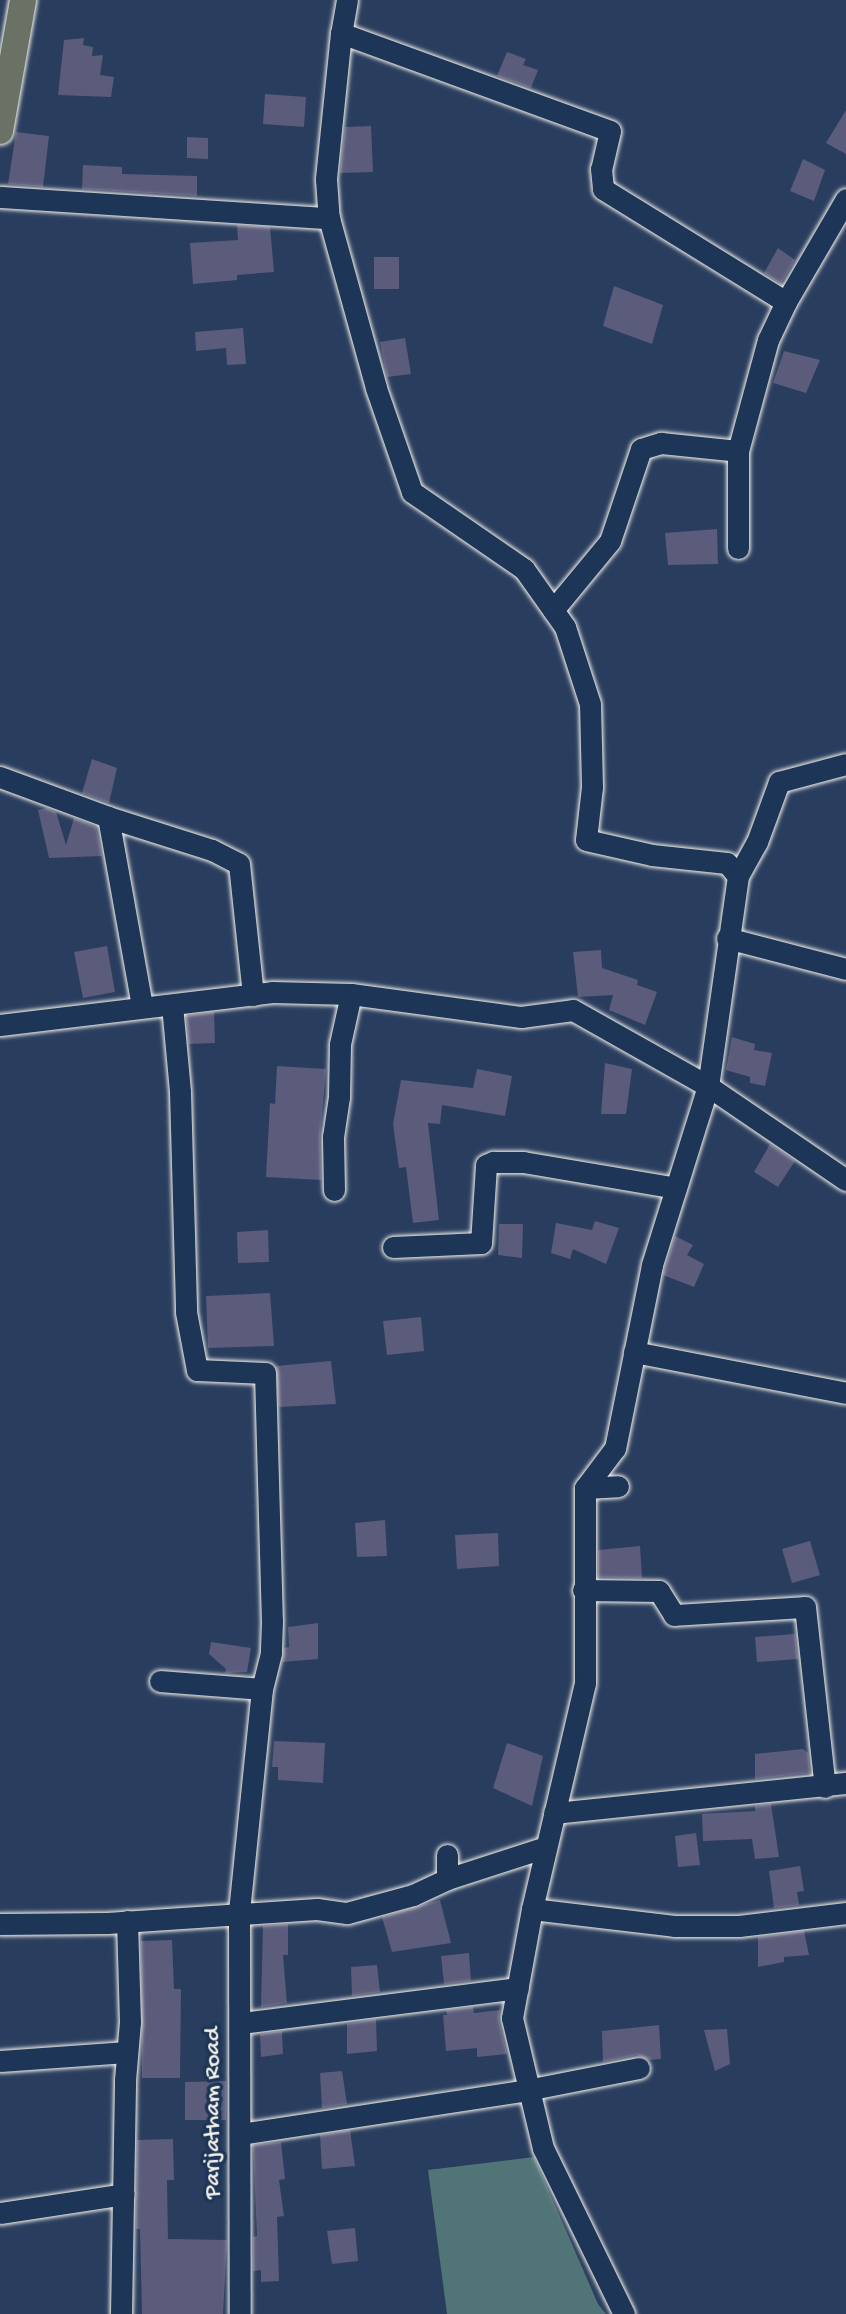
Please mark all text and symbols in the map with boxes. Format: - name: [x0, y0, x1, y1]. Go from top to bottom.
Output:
- street label: Parijatham Road: [200, 2027, 228, 2199]

